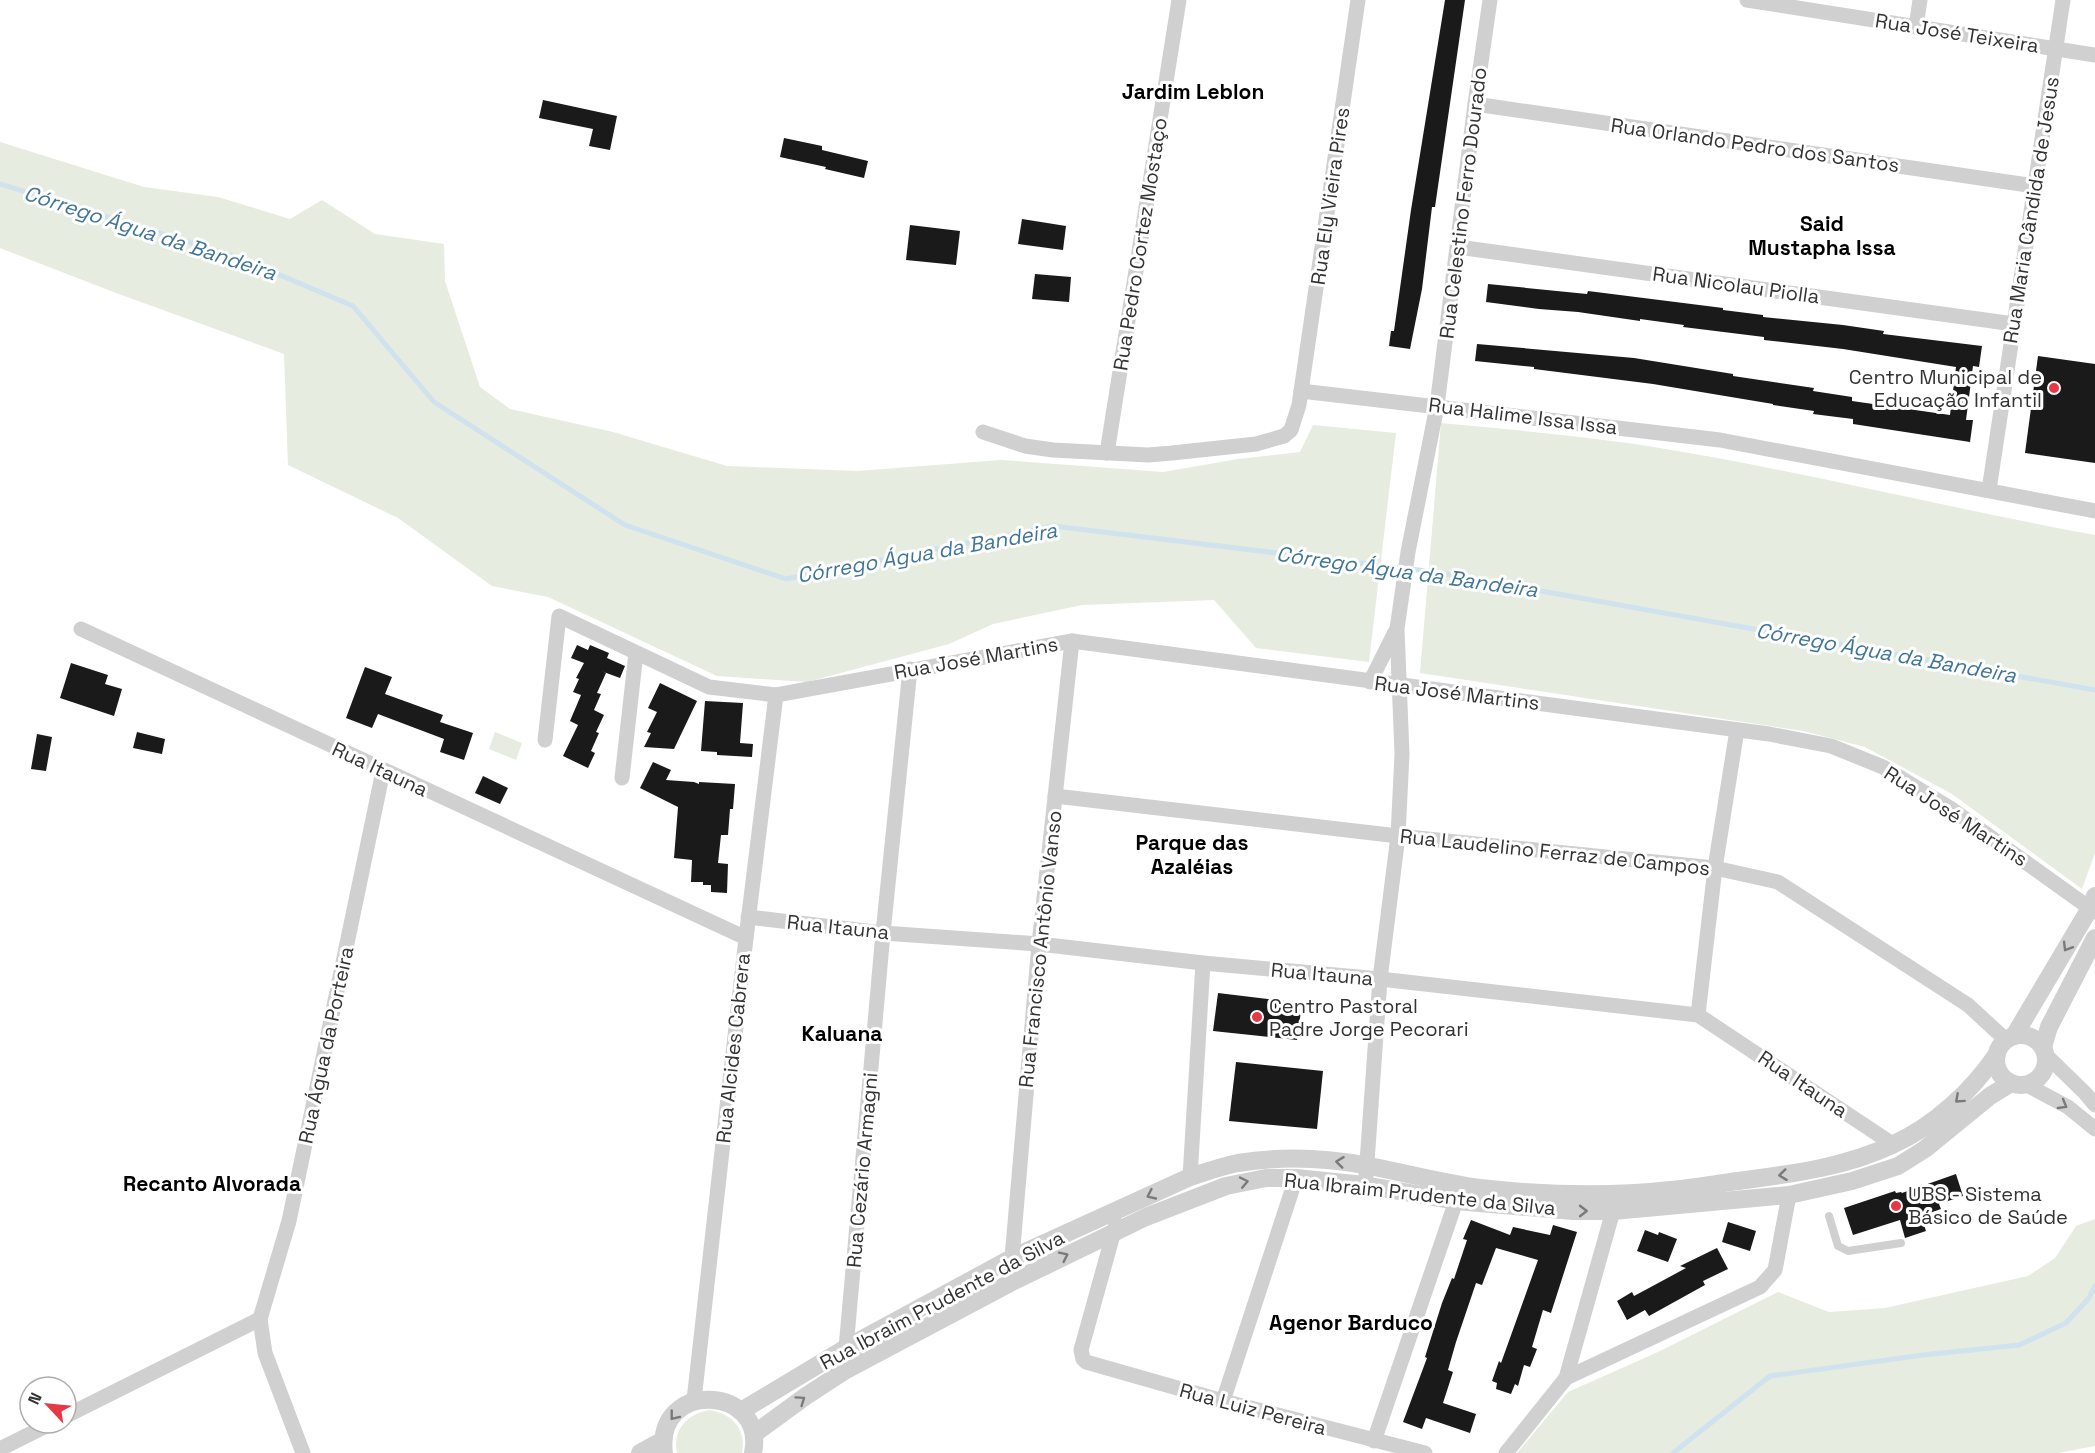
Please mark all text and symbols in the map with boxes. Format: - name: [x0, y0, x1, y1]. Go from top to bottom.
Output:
- street label: Rua José Teixeira: [1873, 7, 2041, 59]
- street label: Rua Celestino Ferro Dourado: [1433, 66, 1493, 340]
- street label: Rua Maria Cândida de Jesus: [1997, 75, 2065, 345]
- district label: Jardim Leblon: [1122, 78, 1264, 105]
- street label: Rua Ely Vieira Pires: [1305, 105, 1355, 287]
- street label: Rua Orlando Pedro dos Santos: [1609, 112, 1901, 178]
- street label: Rua Pedro Cortez Mostaço: [1107, 116, 1173, 372]
- water label: Córrego Água da Bandeira: [21, 179, 281, 286]
- district label: Said Mustapha Issa: [1748, 210, 1896, 261]
- street label: Rua Nicolau Piolla: [1651, 260, 1821, 310]
- place label: Centro Municipal de Educação Infantil: [1849, 364, 2042, 413]
- marker: Centro Municipal de Educação Infantil: [2047, 381, 2061, 395]
- street label: Rua Halime Issa Issa: [1427, 392, 1619, 440]
- water label: Córrego Água da Bandeira: [795, 516, 1060, 589]
- water label: Córrego Água da Bandeira: [1275, 540, 1540, 603]
- water label: Córrego Água da Bandeira: [1754, 616, 2019, 689]
- street label: Rua José Martins: [892, 631, 1060, 685]
- street label: Rua José Martins: [1373, 670, 1541, 716]
- street label: Rua Itauna: [328, 735, 432, 803]
- street label: Rua José Martins: [1879, 760, 2033, 872]
- street label: Rua Francisco Antônio Vanso: [1013, 809, 1067, 1089]
- street label: Rua Laudelino Ferraz de Campos: [1399, 823, 1711, 881]
- district label: Parque das Azaléias: [1136, 829, 1248, 880]
- street label: Rua Itauna: [786, 909, 890, 945]
- one-way arrow: [2063, 941, 2074, 951]
- street label: Rua Água da Porteira: [292, 944, 360, 1146]
- street label: Rua Alcides Cabrera: [710, 952, 756, 1144]
- street label: Rua Itauna: [1270, 957, 1374, 991]
- place label: Centro Pastoral Padre Jorge Pecorari: [1269, 993, 1469, 1042]
- marker: Centro Pastoral Padre Jorge Pecorari: [1250, 1010, 1264, 1024]
- district label: Kaluana: [801, 1020, 883, 1047]
- street label: Rua Itauna: [1753, 1044, 1853, 1124]
- street label: Rua Cezário Armagni: [841, 1071, 883, 1269]
- one-way arrow: [1955, 1092, 1966, 1103]
- one-way arrow: [2057, 1097, 2067, 1109]
- one-way arrow: [1335, 1156, 1345, 1169]
- street label: Rua Ibraim Prudente da Silva: [1283, 1167, 1557, 1221]
- one-way arrow: [1779, 1169, 1788, 1181]
- district label: Recanto Alvorada: [123, 1170, 301, 1197]
- one-way arrow: [1238, 1176, 1248, 1189]
- place label: UBS - Sistema Básico de Saúde: [1908, 1181, 2068, 1230]
- one-way arrow: [1147, 1187, 1158, 1199]
- marker: UBS - Sistema Básico de Saúde: [1889, 1199, 1903, 1213]
- one-way arrow: [1579, 1205, 1588, 1217]
- street label: Rua Ibraim Prudente da Silva: [815, 1224, 1069, 1376]
- one-way arrow: [1058, 1252, 1069, 1264]
- district label: Agenor Barduco: [1269, 1309, 1433, 1336]
- north arrow: [18, 1375, 78, 1435]
- street label: Rua Luiz Pereira: [1177, 1377, 1329, 1441]
- text: N: [23, 1389, 47, 1408]
- one-way arrow: [794, 1396, 805, 1407]
- one-way arrow: [671, 1409, 682, 1420]

